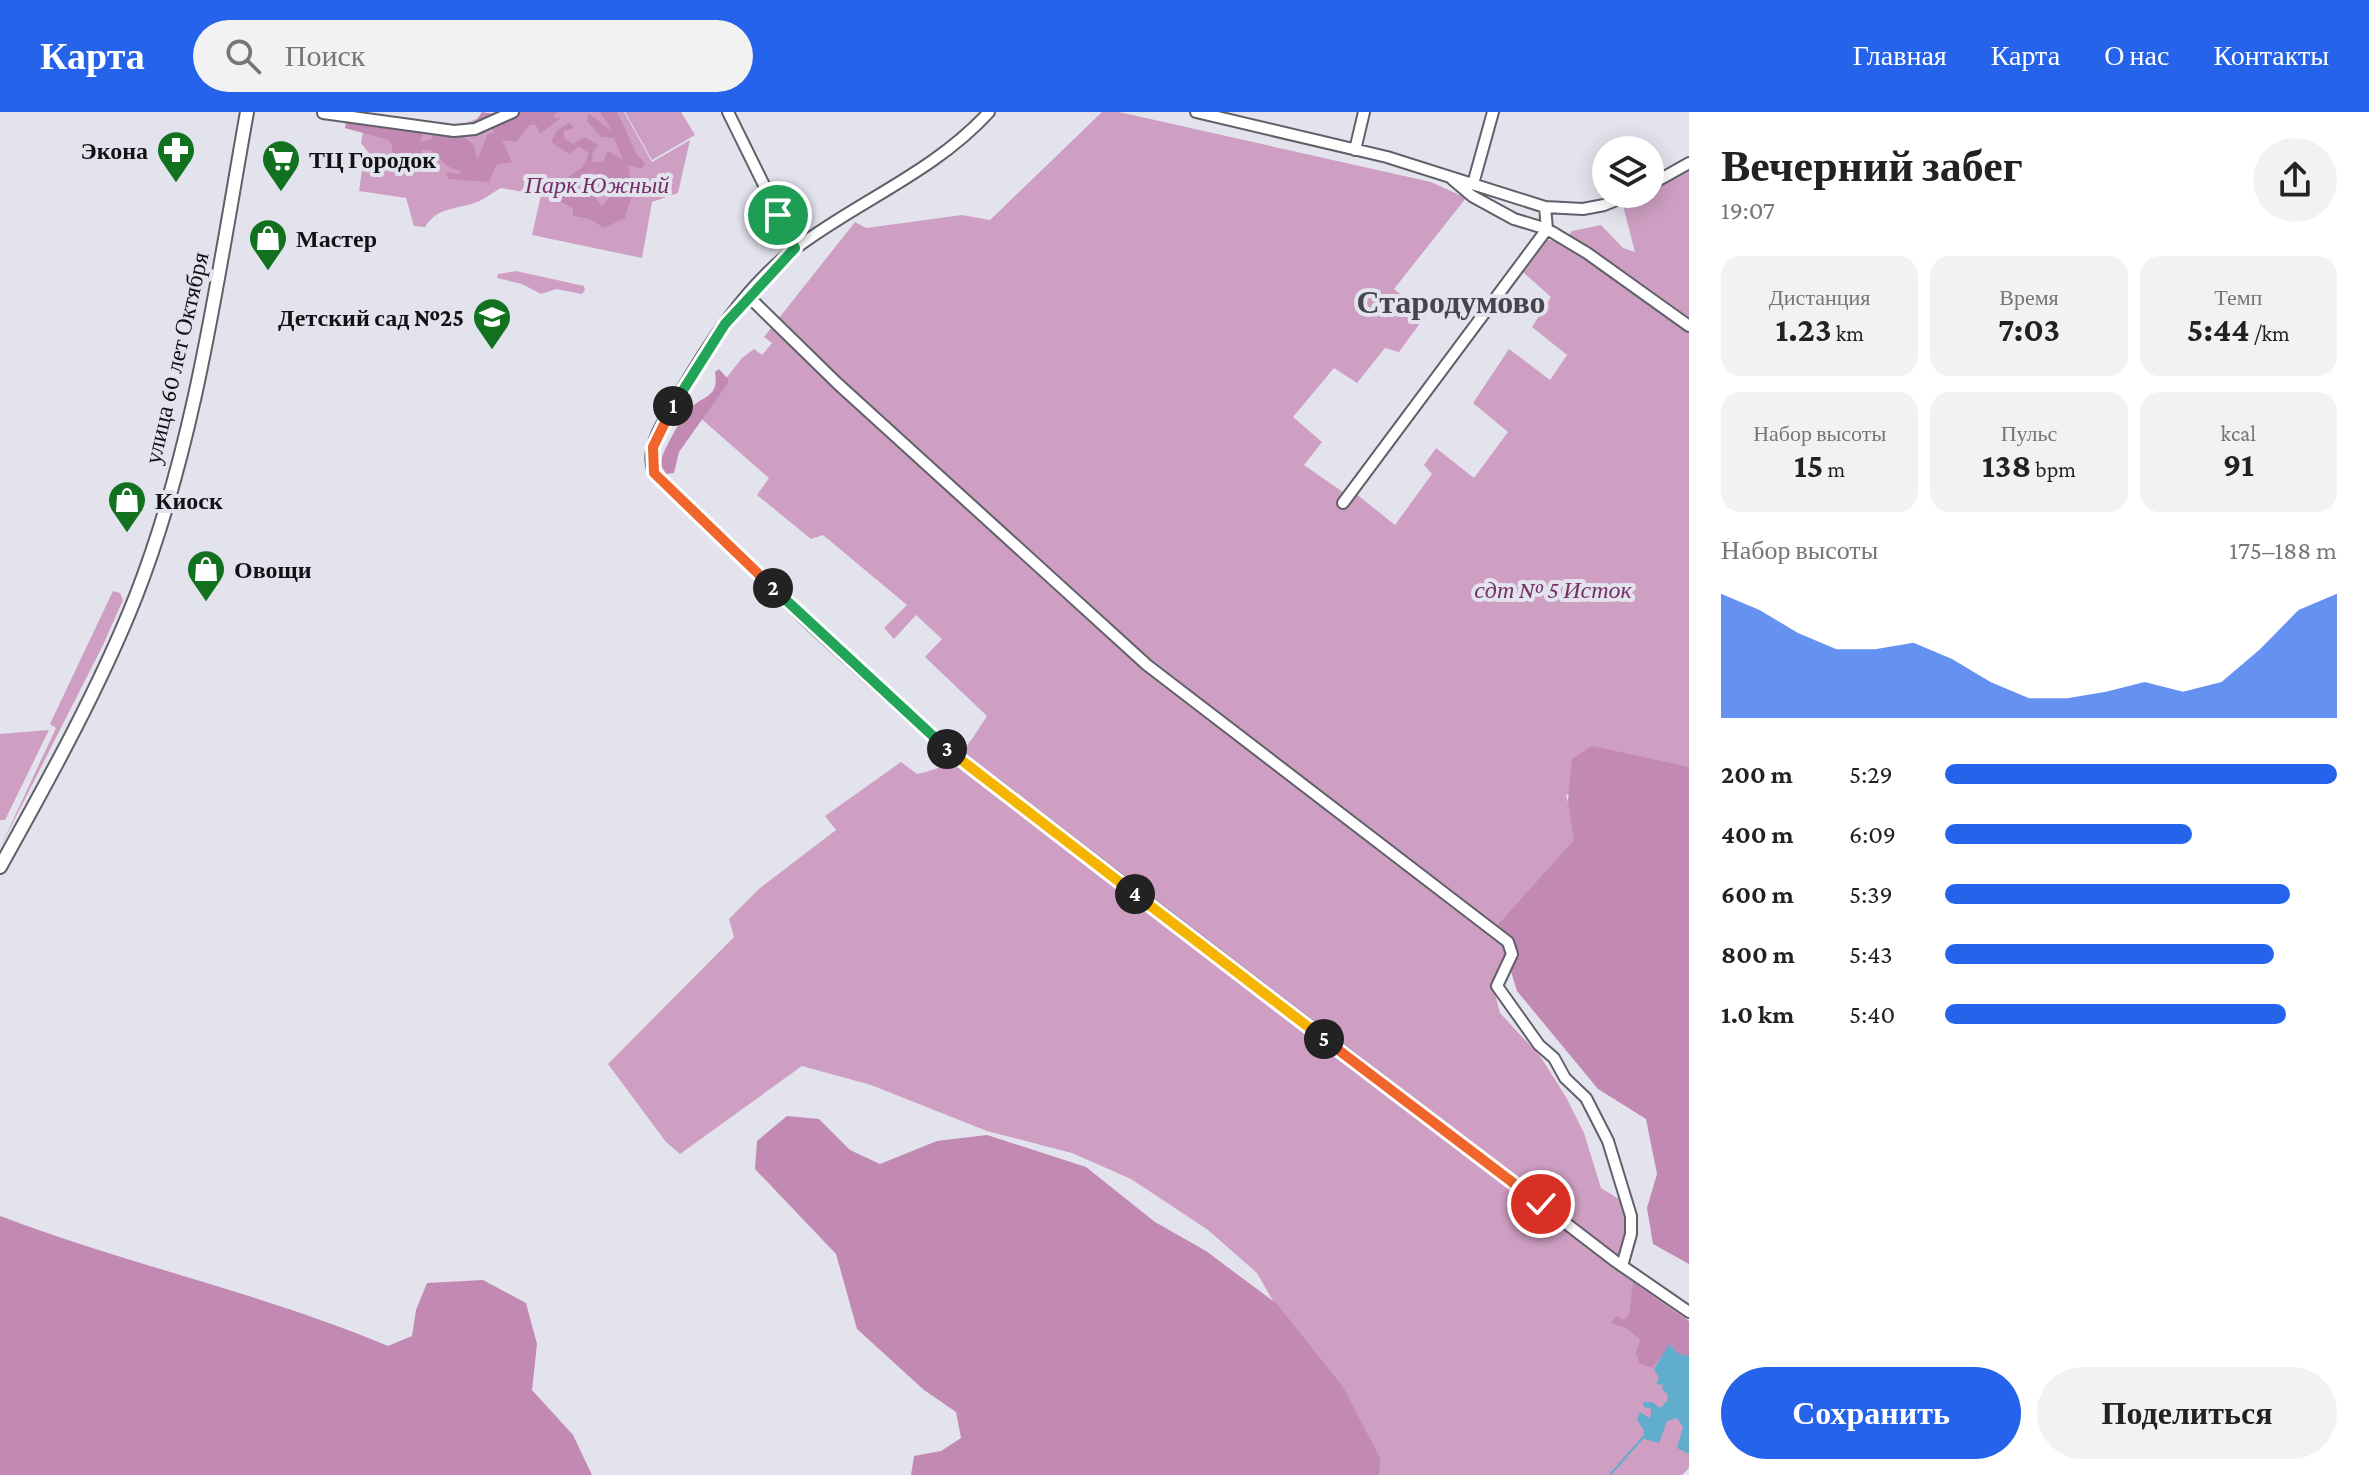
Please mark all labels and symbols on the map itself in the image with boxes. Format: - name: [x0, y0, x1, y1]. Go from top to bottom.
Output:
- pharmacy icon: Экона: [155, 129, 197, 184]
- place label: Экона: [80, 137, 148, 164]
- supermarket icon: ТЦ Городок: [260, 138, 302, 193]
- place label: ТЦ Городок: [309, 146, 436, 173]
- park label: Парк Южный: [524, 171, 669, 198]
- pin: [744, 181, 812, 249]
- shop icon: Мастер: [247, 217, 289, 272]
- place label: Мастер: [296, 225, 377, 252]
- street label: улица 60 лет Октября: [138, 249, 214, 467]
- district label: Стародумово: [1356, 284, 1546, 320]
- school or university icon: Детский сад №25: [471, 296, 513, 351]
- place label: Детский сад №25: [278, 304, 464, 331]
- pin: 1: [653, 386, 693, 426]
- shop icon: Киоск: [106, 479, 148, 534]
- place label: Киоск: [155, 487, 223, 514]
- shop icon: Овощи: [185, 548, 227, 603]
- place label: Овощи: [234, 556, 312, 583]
- pin: 2: [753, 568, 793, 608]
- park label: сдт № 5 Исток: [1474, 576, 1633, 603]
- pin: 3: [927, 729, 967, 769]
- pin: 4: [1115, 874, 1155, 914]
- pin: 5: [1304, 1019, 1344, 1059]
- pin: [1507, 1170, 1575, 1238]

